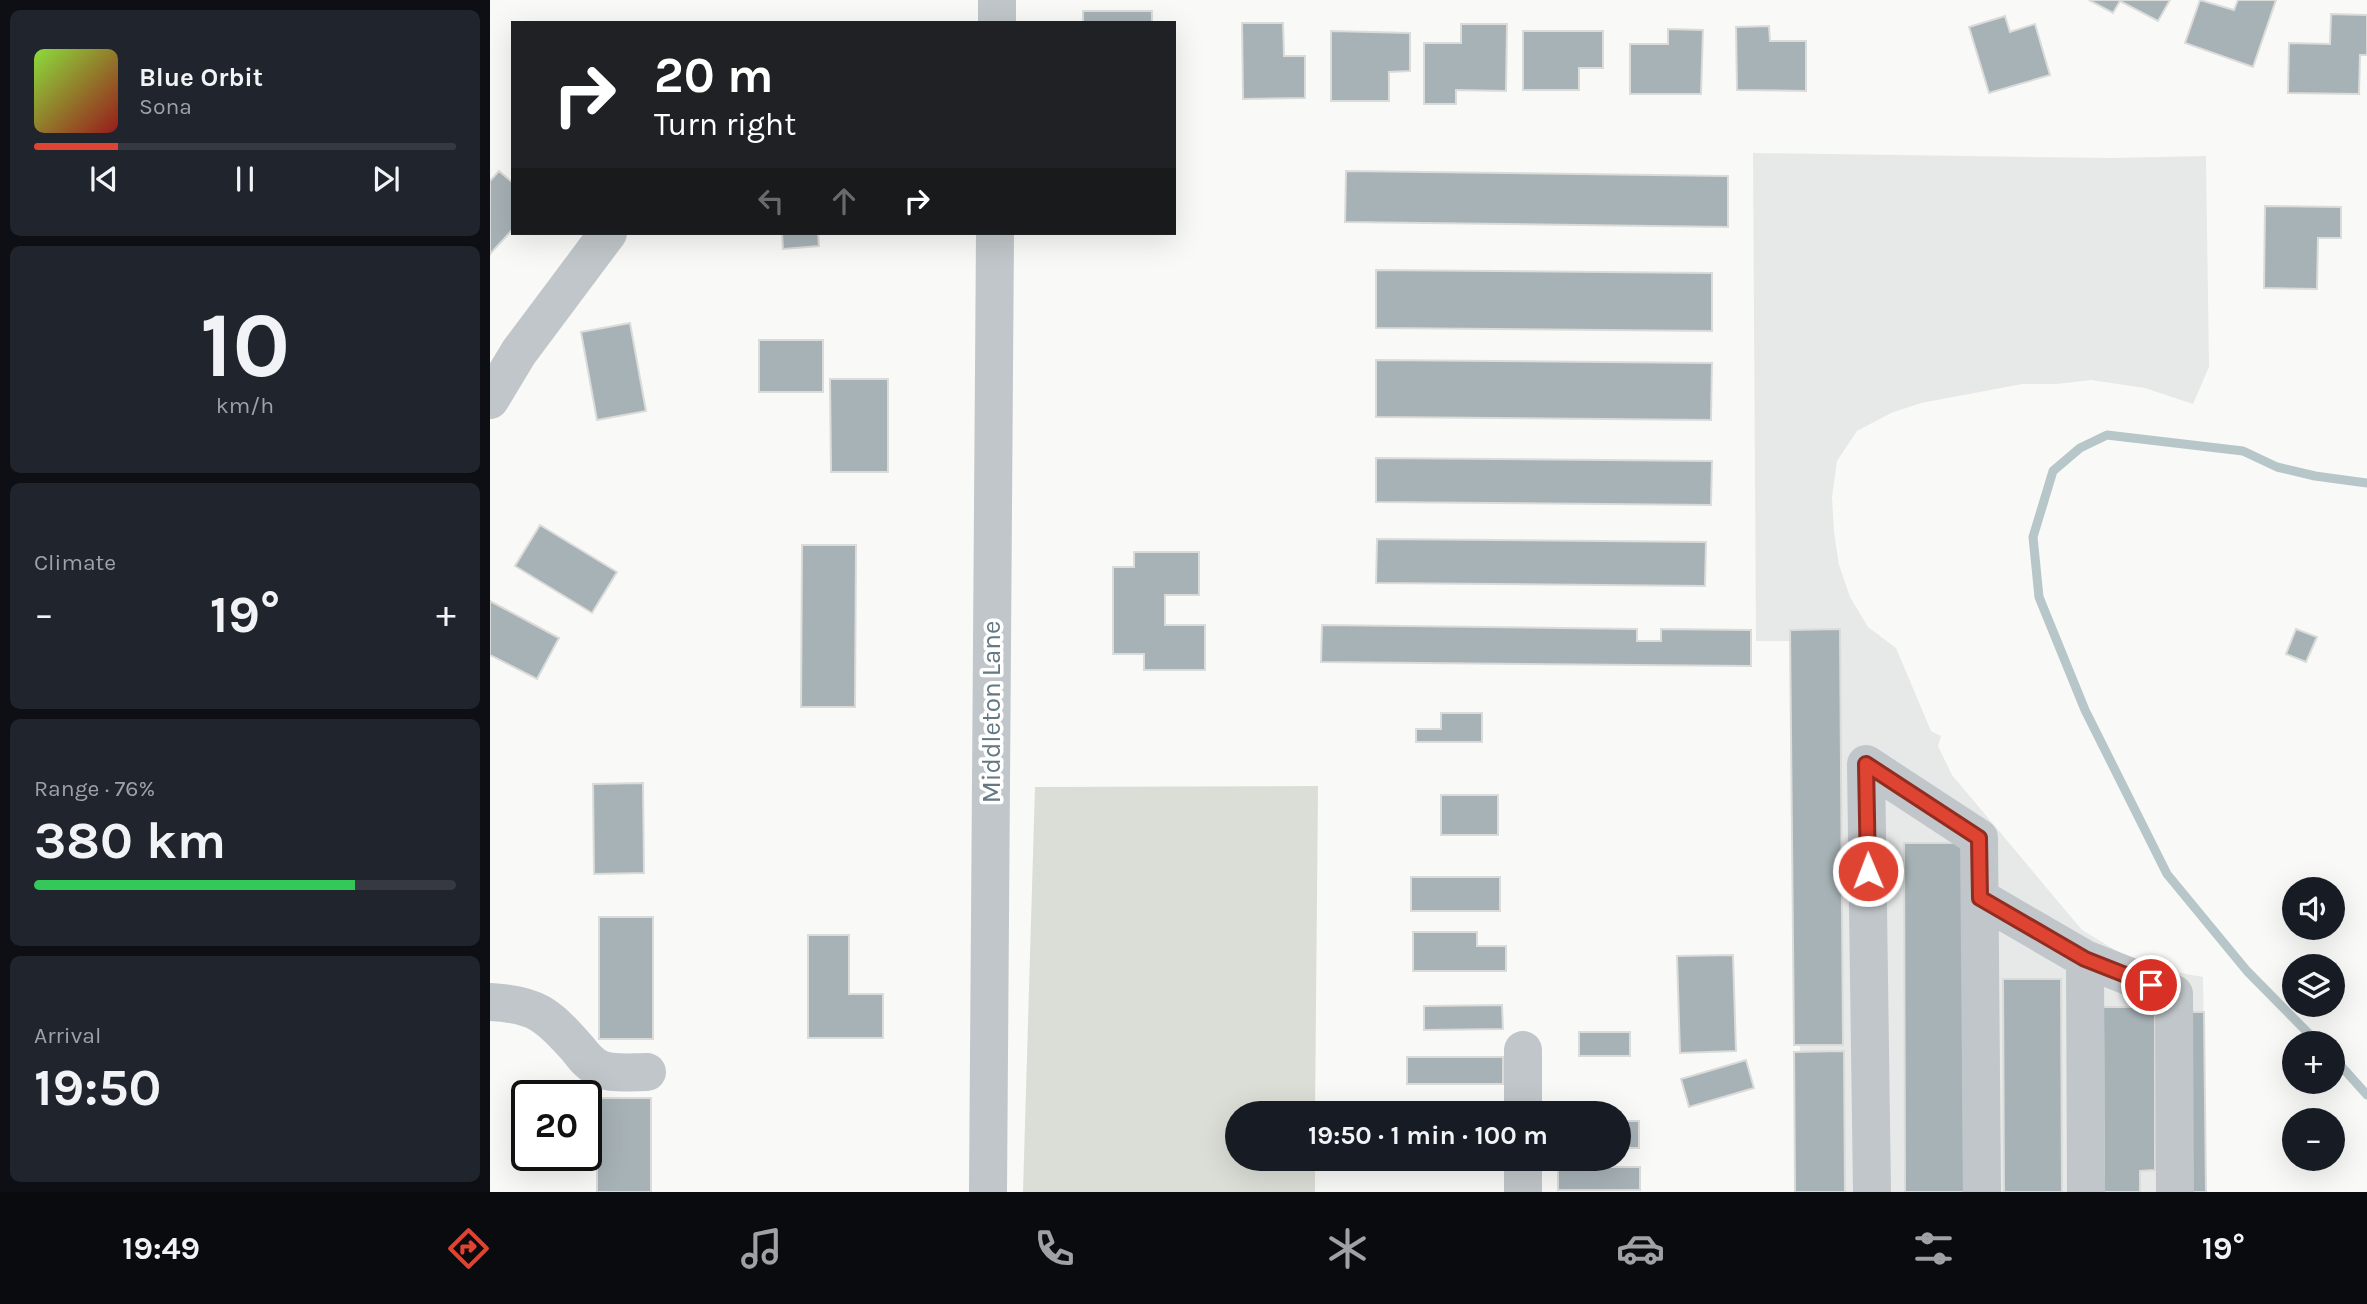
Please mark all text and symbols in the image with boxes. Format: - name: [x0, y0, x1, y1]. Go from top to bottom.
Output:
- text: 20 m: [654, 47, 774, 104]
- icon: right: [539, 49, 630, 140]
- text: Blue Orbit: [139, 62, 263, 93]
- text: Sona: [139, 93, 192, 120]
- text: Turn right: [654, 106, 796, 143]
- icon: previous: [85, 160, 123, 198]
- icon: pause: [226, 160, 264, 198]
- icon: next: [367, 160, 405, 198]
- icon: left: [752, 182, 790, 220]
- icon: ahead: [825, 182, 863, 220]
- icon: right: [898, 182, 936, 220]
- text: 10: [200, 293, 290, 399]
- text: km/h: [216, 392, 274, 419]
- text: Climate: [34, 549, 116, 576]
- text: 19°: [210, 584, 280, 645]
- text: −: [34, 592, 54, 637]
- text: +: [436, 592, 456, 637]
- street label: Middleton Lane: [976, 621, 1007, 803]
- text: Range · 76%: [34, 775, 155, 802]
- text: 380 km: [34, 810, 226, 871]
- position arrow: [1831, 834, 1905, 908]
- map controls: [2282, 877, 2345, 1171]
- button: sound: [2282, 877, 2345, 940]
- button: layers: [2282, 954, 2345, 1017]
- pin: [2121, 955, 2181, 1015]
- icon: arrive: [2132, 966, 2170, 1004]
- text: Arrival: [34, 1022, 101, 1049]
- button: +: [2282, 1031, 2345, 1094]
- text: 19:50: [34, 1057, 161, 1118]
- speed limit sign: 20: [511, 1080, 602, 1171]
- button: −: [2282, 1108, 2345, 1171]
- text: 19:50 · 1 min · 100 m: [1308, 1120, 1548, 1151]
- icon: directions: [444, 1224, 493, 1273]
- icon: music: [737, 1224, 786, 1273]
- icon: phone: [1030, 1224, 1079, 1273]
- icon: climate: [1323, 1224, 1372, 1273]
- icon: car: [1616, 1224, 1665, 1273]
- icon: filters: [1909, 1224, 1958, 1273]
- text: 19:49: [122, 1230, 200, 1267]
- text: 19°: [2202, 1230, 2245, 1267]

